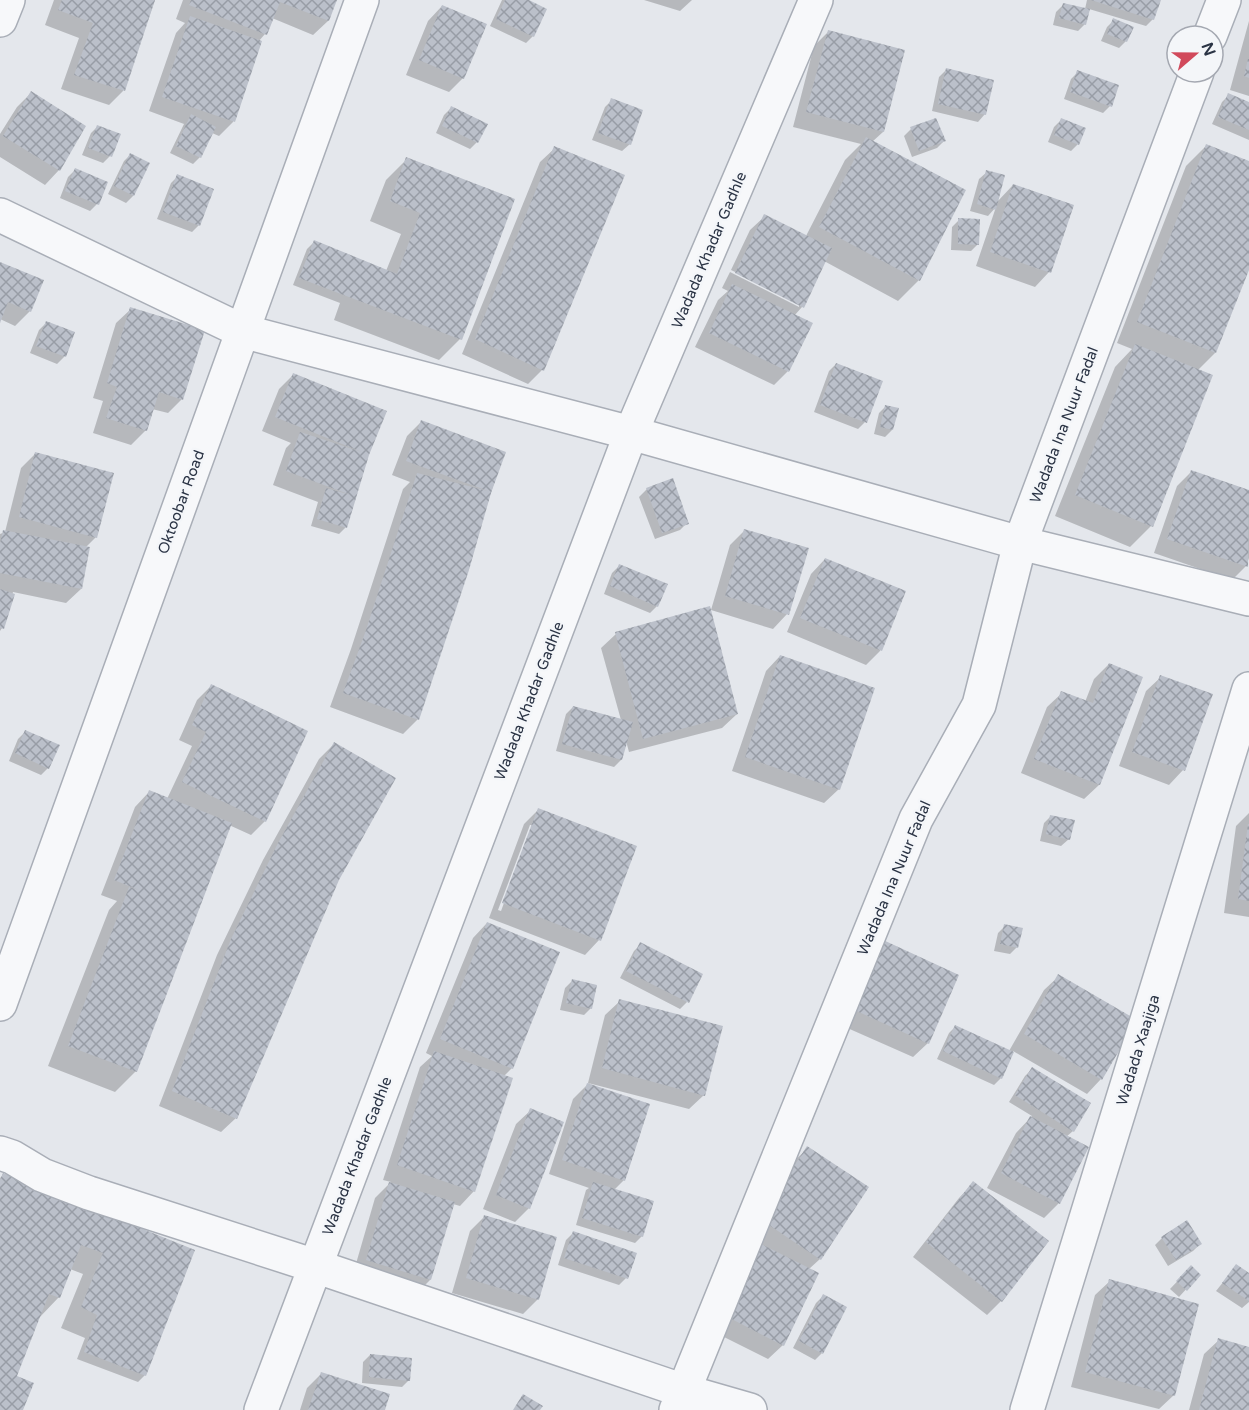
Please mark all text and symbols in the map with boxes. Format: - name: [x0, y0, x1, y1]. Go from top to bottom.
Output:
- north arrow: [1165, 24, 1225, 84]
- text: N: [1197, 40, 1220, 59]
- street label: Wadada Khadar Gadhle: [668, 169, 750, 331]
- street label: Wadada Ina Nuur Fadal: [1026, 344, 1102, 506]
- street label: Oktoobar Road: [154, 448, 208, 556]
- street label: Wadada Khadar Gadhle: [490, 619, 568, 783]
- street label: Wadada Ina Nuur Fadal: [853, 798, 935, 958]
- street label: Wadada Xaajiga: [1113, 992, 1163, 1108]
- street label: Wadada Khadar Gadhle: [318, 1074, 396, 1238]

